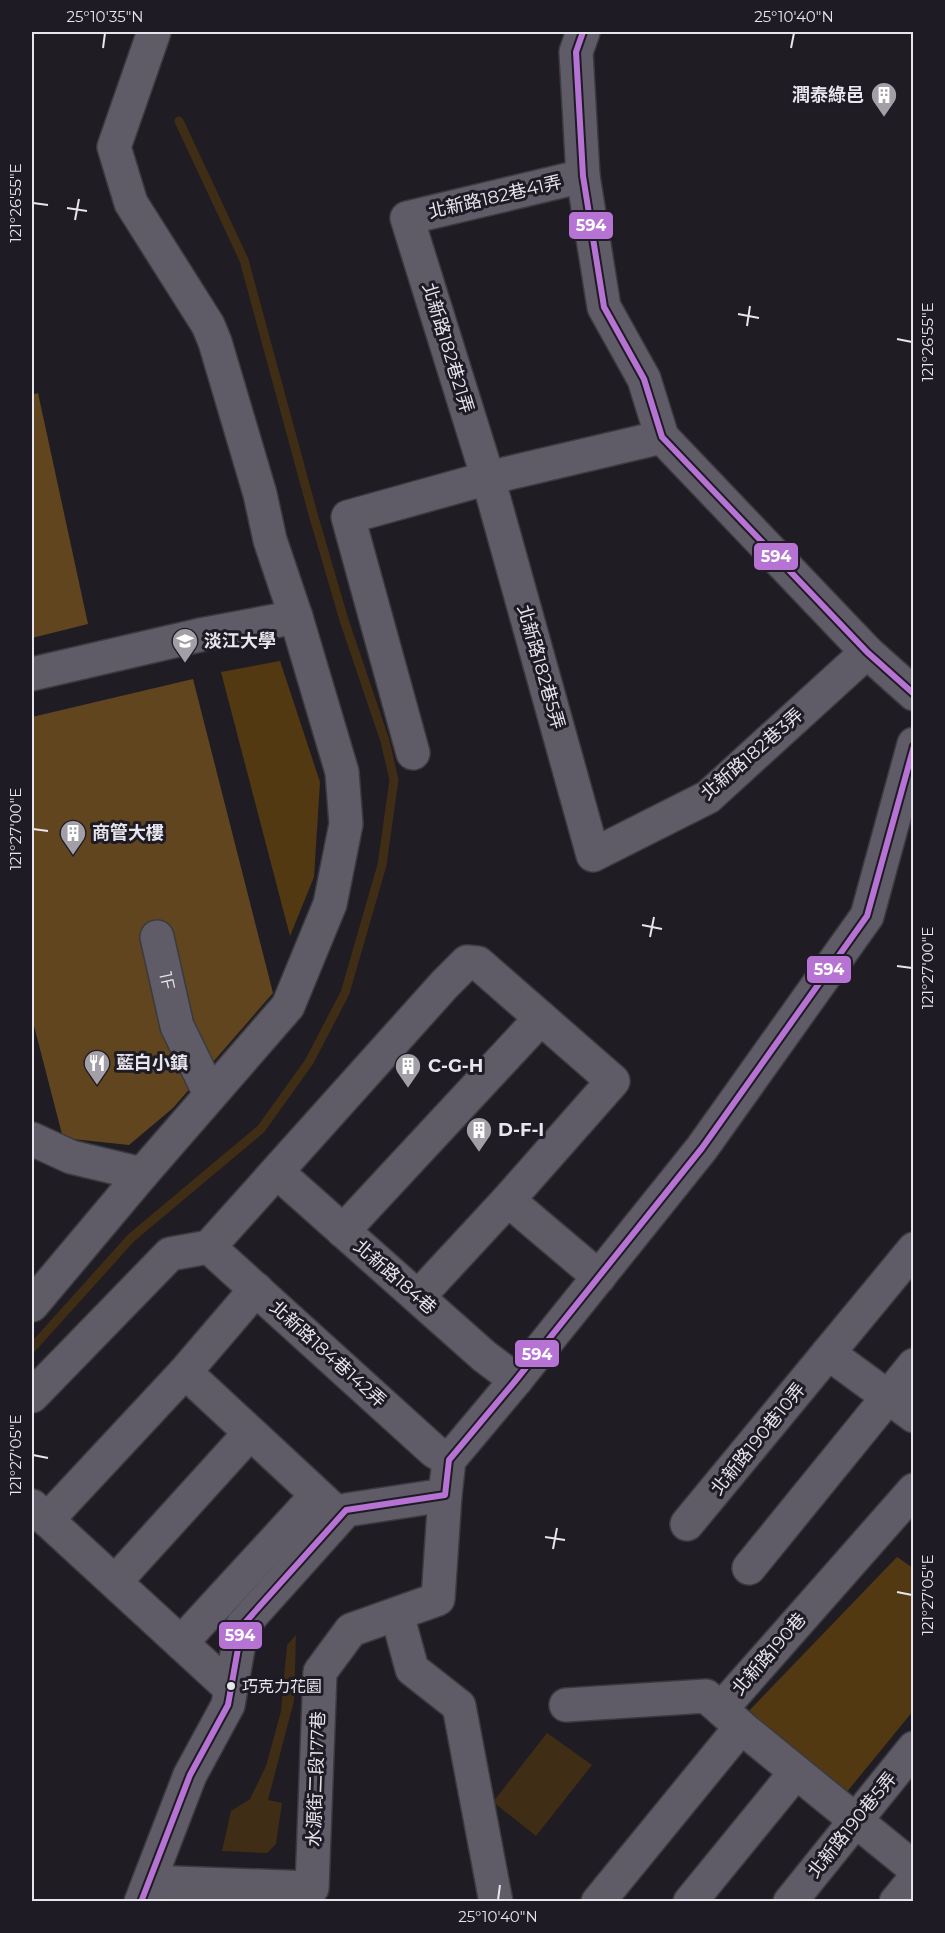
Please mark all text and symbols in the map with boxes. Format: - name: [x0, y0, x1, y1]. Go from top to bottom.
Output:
- text: 25°10'35"N: [66, 7, 144, 26]
- text: 25°10'40"N: [754, 7, 834, 26]
- building icon: 潤泰綠邑: [869, 80, 899, 118]
- place label: 潤泰綠邑: [792, 84, 864, 106]
- text: 121°26'55"E: [6, 163, 25, 243]
- street label: 北新路182巷41弄: [426, 171, 564, 223]
- line badge: 594: [568, 211, 614, 240]
- text: 594: [576, 216, 606, 235]
- street label: 北新路182巷21弄: [418, 280, 478, 416]
- text: 121°26'55"E: [918, 302, 937, 382]
- line badge: 594: [753, 542, 799, 571]
- text: 594: [761, 547, 791, 566]
- street label: 北新路182巷5弄: [513, 602, 569, 732]
- school or university icon: 淡江大學: [170, 626, 200, 664]
- place label: 淡江大學: [204, 630, 276, 652]
- street label: 北新路182巷3弄: [696, 704, 808, 804]
- text: 121°27'00"E: [6, 788, 25, 870]
- building icon: 商管大樓: [58, 818, 88, 856]
- place label: 商管大樓: [92, 822, 164, 844]
- text: 121°27'00"E: [918, 927, 937, 1009]
- line badge: 594: [806, 955, 852, 984]
- text: 594: [814, 960, 844, 979]
- street label: 1F: [154, 970, 180, 992]
- restaurant icon: 藍白小鎮: [82, 1048, 112, 1086]
- building icon: C-G-H: [393, 1051, 423, 1089]
- place label: 藍白小鎮: [116, 1052, 188, 1074]
- place label: C-G-H: [428, 1055, 483, 1077]
- building icon: D-F-I: [464, 1115, 494, 1153]
- place label: D-F-I: [498, 1119, 544, 1141]
- street label: 北新路184巷: [349, 1235, 441, 1319]
- street label: 北新路184巷142弄: [265, 1296, 391, 1412]
- line badge: 594: [514, 1339, 560, 1368]
- text: 594: [522, 1345, 552, 1364]
- street label: 北新路190巷10弄: [706, 1379, 810, 1499]
- text: 121°27'05"E: [6, 1414, 25, 1496]
- text: 121°27'05"E: [918, 1554, 937, 1636]
- street label: 北新路190巷: [727, 1609, 811, 1699]
- line badge: 594: [218, 1621, 263, 1650]
- text: 594: [225, 1626, 255, 1645]
- place label: 巧克力花園: [242, 1677, 322, 1696]
- marker: 巧克力花園: [225, 1680, 237, 1692]
- street label: 水源街二段177巷: [303, 1711, 329, 1847]
- street label: 北新路190巷5弄: [803, 1768, 901, 1882]
- text: 25°10'40"N: [458, 1907, 538, 1926]

